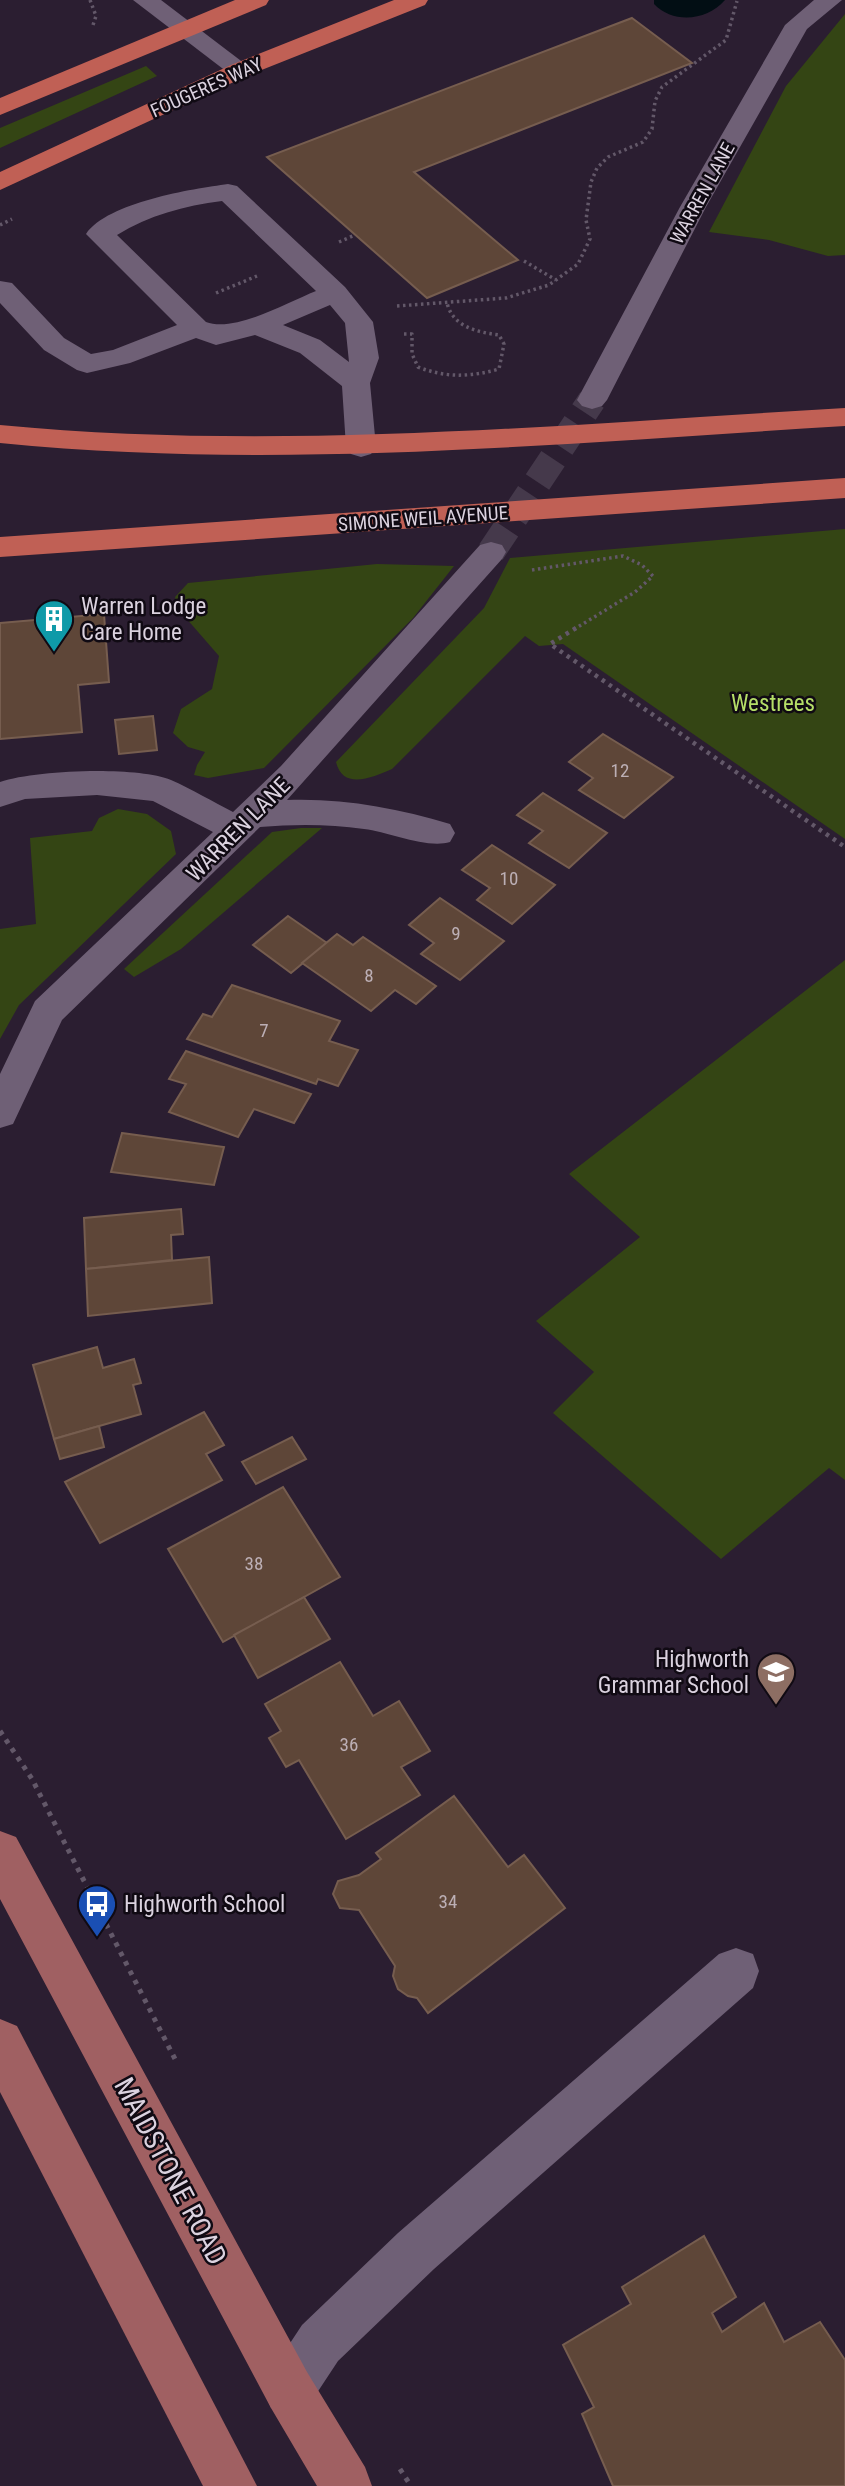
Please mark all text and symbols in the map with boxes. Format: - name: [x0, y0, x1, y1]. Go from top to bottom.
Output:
- street label: FOUGERES WAY: [147, 53, 266, 122]
- street label: WARREN LANE: [665, 139, 740, 248]
- street label: SIMONE WEIL AVENUE: [337, 501, 509, 536]
- place label: Warren Lodge Care Home: [81, 593, 206, 646]
- building icon: Warren Lodge Care Home: [33, 598, 75, 653]
- park label: Westrees: [731, 690, 815, 717]
- house number: 12: [611, 759, 629, 782]
- street label: WARREN LANE: [181, 772, 296, 887]
- house number: 10: [500, 867, 518, 890]
- house number: 9: [451, 922, 461, 945]
- house number: 8: [364, 964, 374, 987]
- house number: 7: [259, 1019, 269, 1042]
- house number: 38: [245, 1552, 263, 1575]
- place label: Highworth Grammar School: [598, 1646, 749, 1699]
- school or university icon: Highworth Grammar School: [755, 1651, 797, 1706]
- house number: 36: [340, 1733, 358, 1756]
- bus stop icon: Highworth School: [76, 1883, 118, 1938]
- house number: 34: [439, 1890, 457, 1913]
- place label: Highworth School: [124, 1891, 285, 1918]
- street label: MAIDSTONE ROAD: [107, 2072, 234, 2270]

